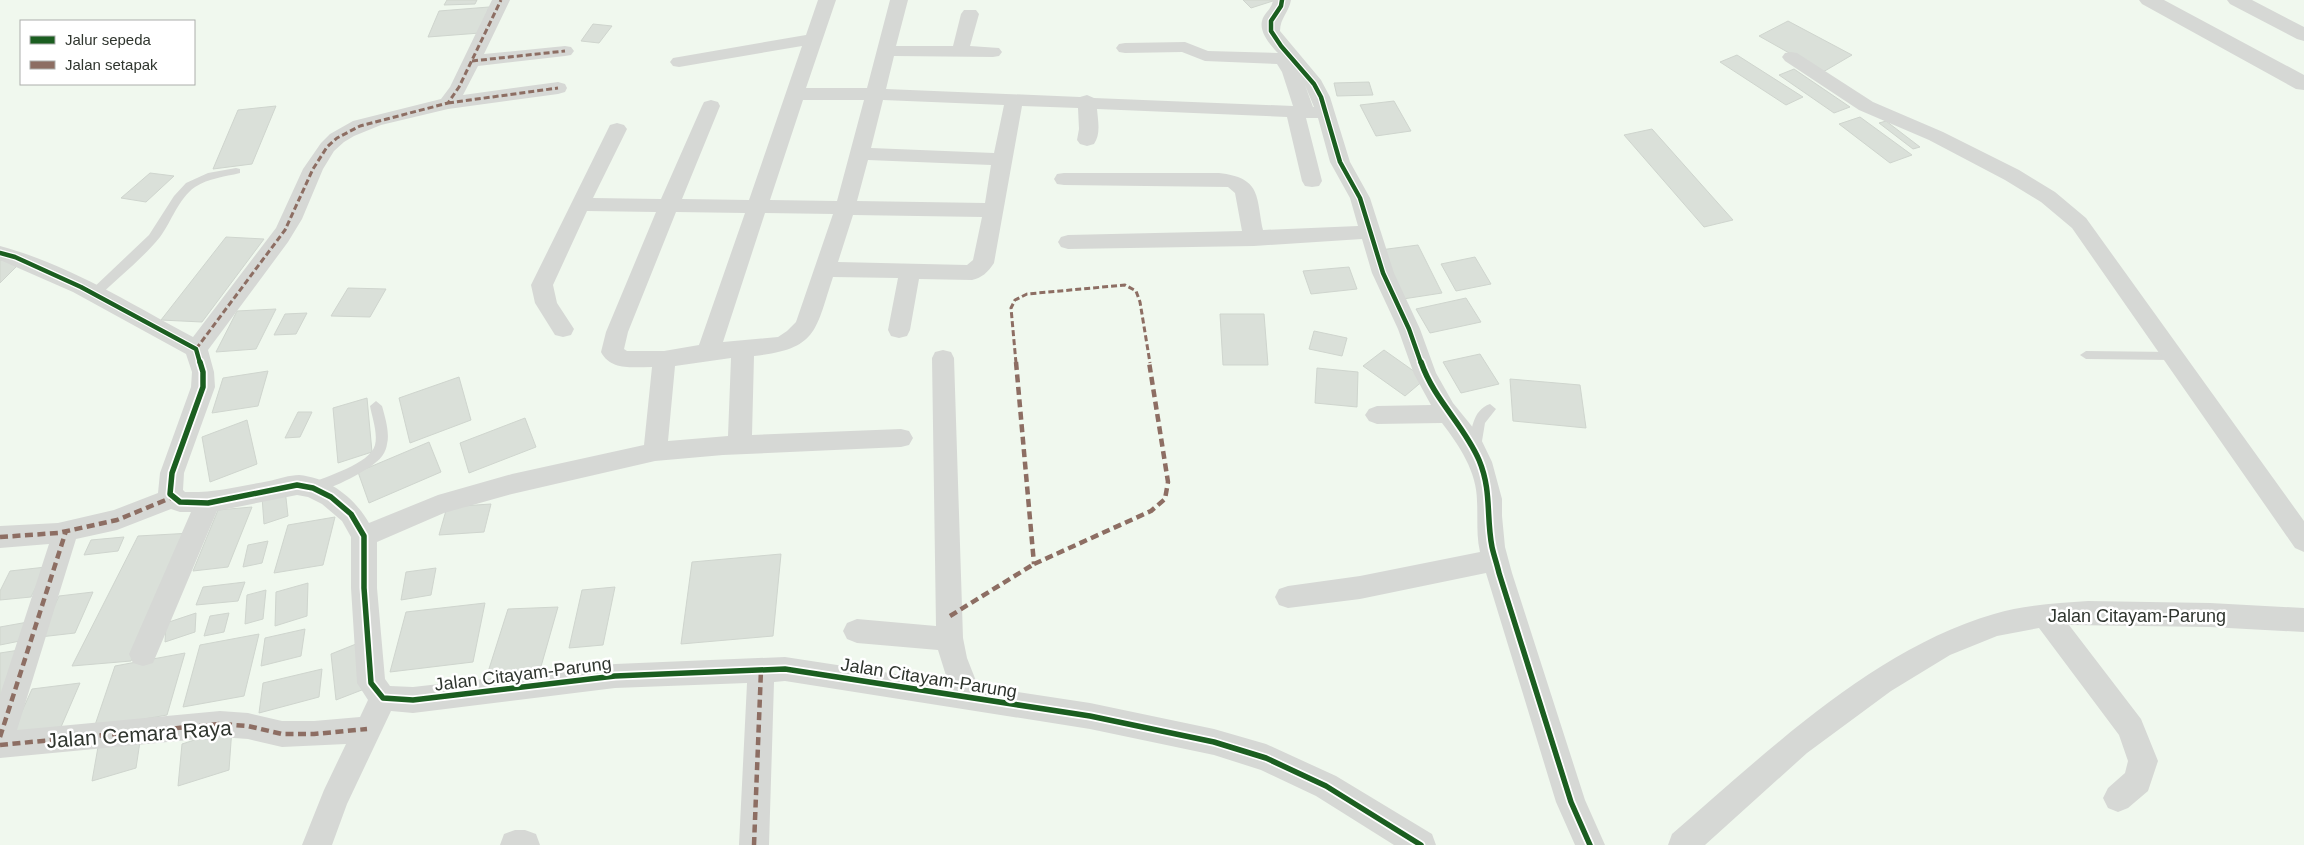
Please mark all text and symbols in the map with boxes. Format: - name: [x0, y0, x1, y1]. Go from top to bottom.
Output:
- legend: [20, 20, 195, 85]
- text: Jalur sepeda: [65, 31, 152, 48]
- text: Jalan setapak: [65, 56, 158, 73]
- street label: Jalan Citayam-Parung: [2048, 606, 2226, 626]
- street label: Jalan Citayam-Parung: [433, 653, 613, 695]
- street label: Jalan Citayam-Parung: [839, 654, 1019, 702]
- street label: Jalan Cemara Raya: [46, 716, 233, 752]

